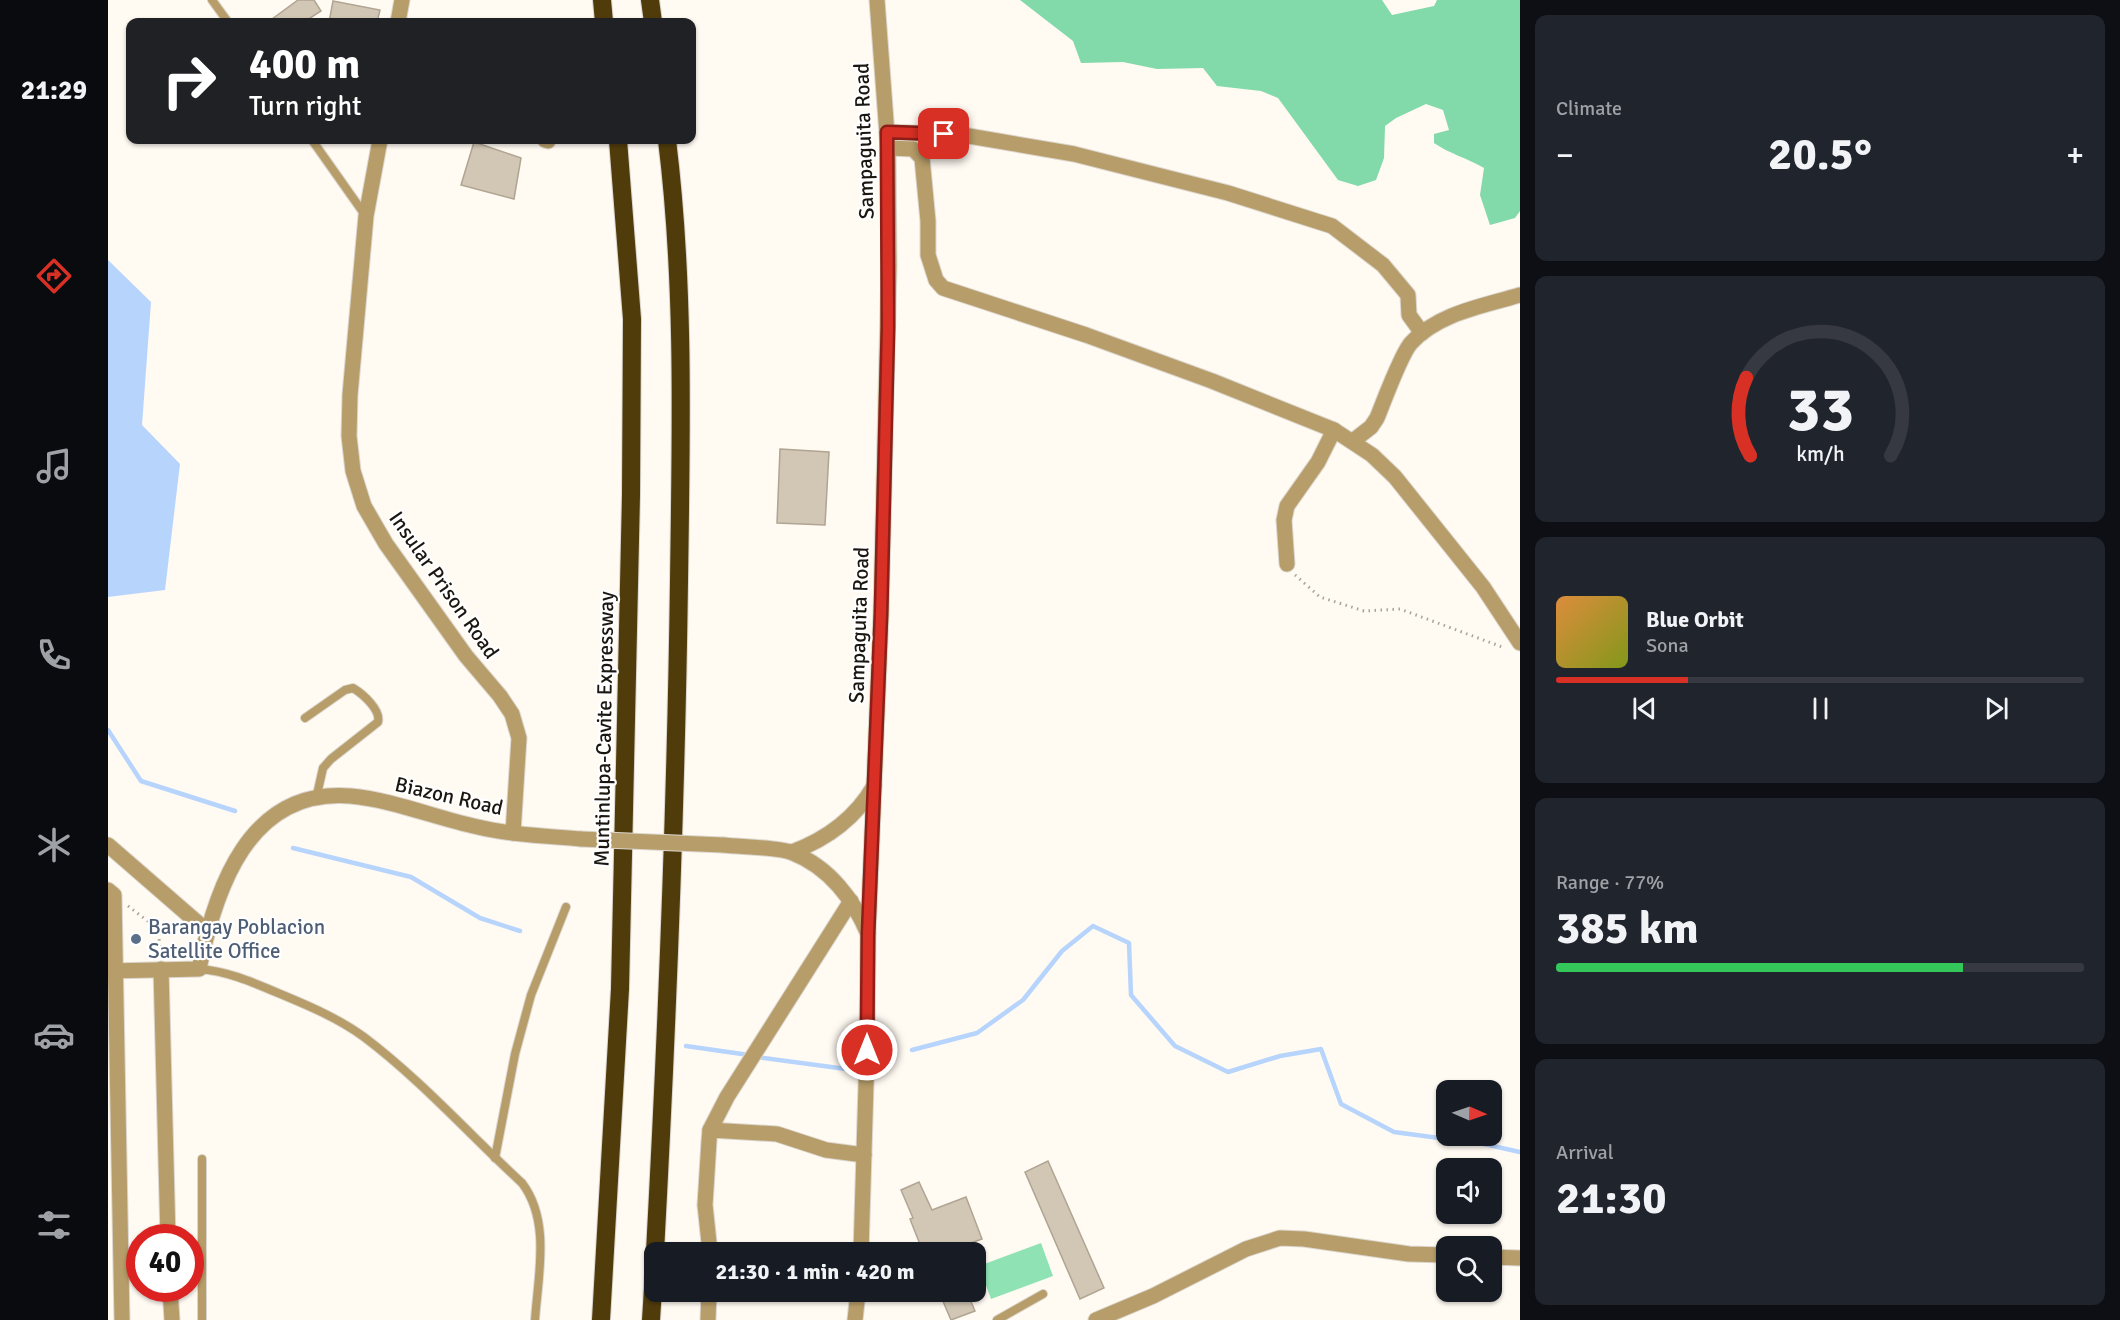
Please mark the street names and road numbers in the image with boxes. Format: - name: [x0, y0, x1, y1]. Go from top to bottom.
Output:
- street label: Sampaguita Road: [848, 62, 880, 220]
- street label: Insular Prison Road: [383, 506, 505, 664]
- street label: Sampaguita Road: [843, 546, 875, 704]
- street label: Muntinlupa-Cavite Expressway: [589, 591, 619, 867]
- street label: Biazon Road: [392, 771, 506, 821]

